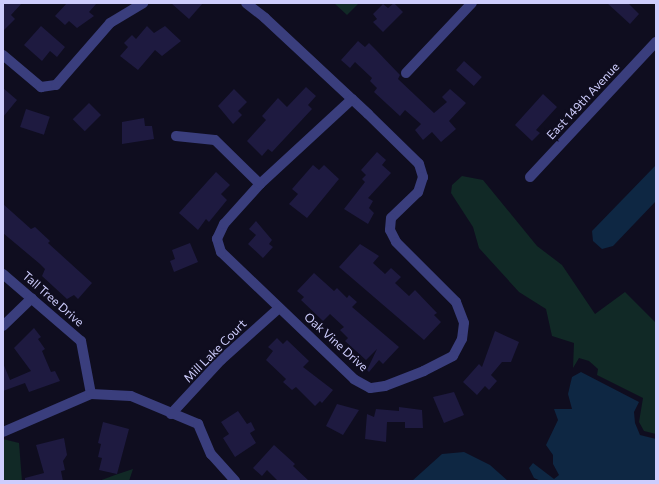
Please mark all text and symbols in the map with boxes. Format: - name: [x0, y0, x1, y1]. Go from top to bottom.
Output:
- street label: East 149th Avenue: [544, 60, 622, 142]
- street label: Tall Tree Drive: [19, 268, 87, 330]
- street label: Oak Vine Drive: [301, 310, 371, 374]
- street label: Mill Lake Court: [181, 317, 249, 385]

